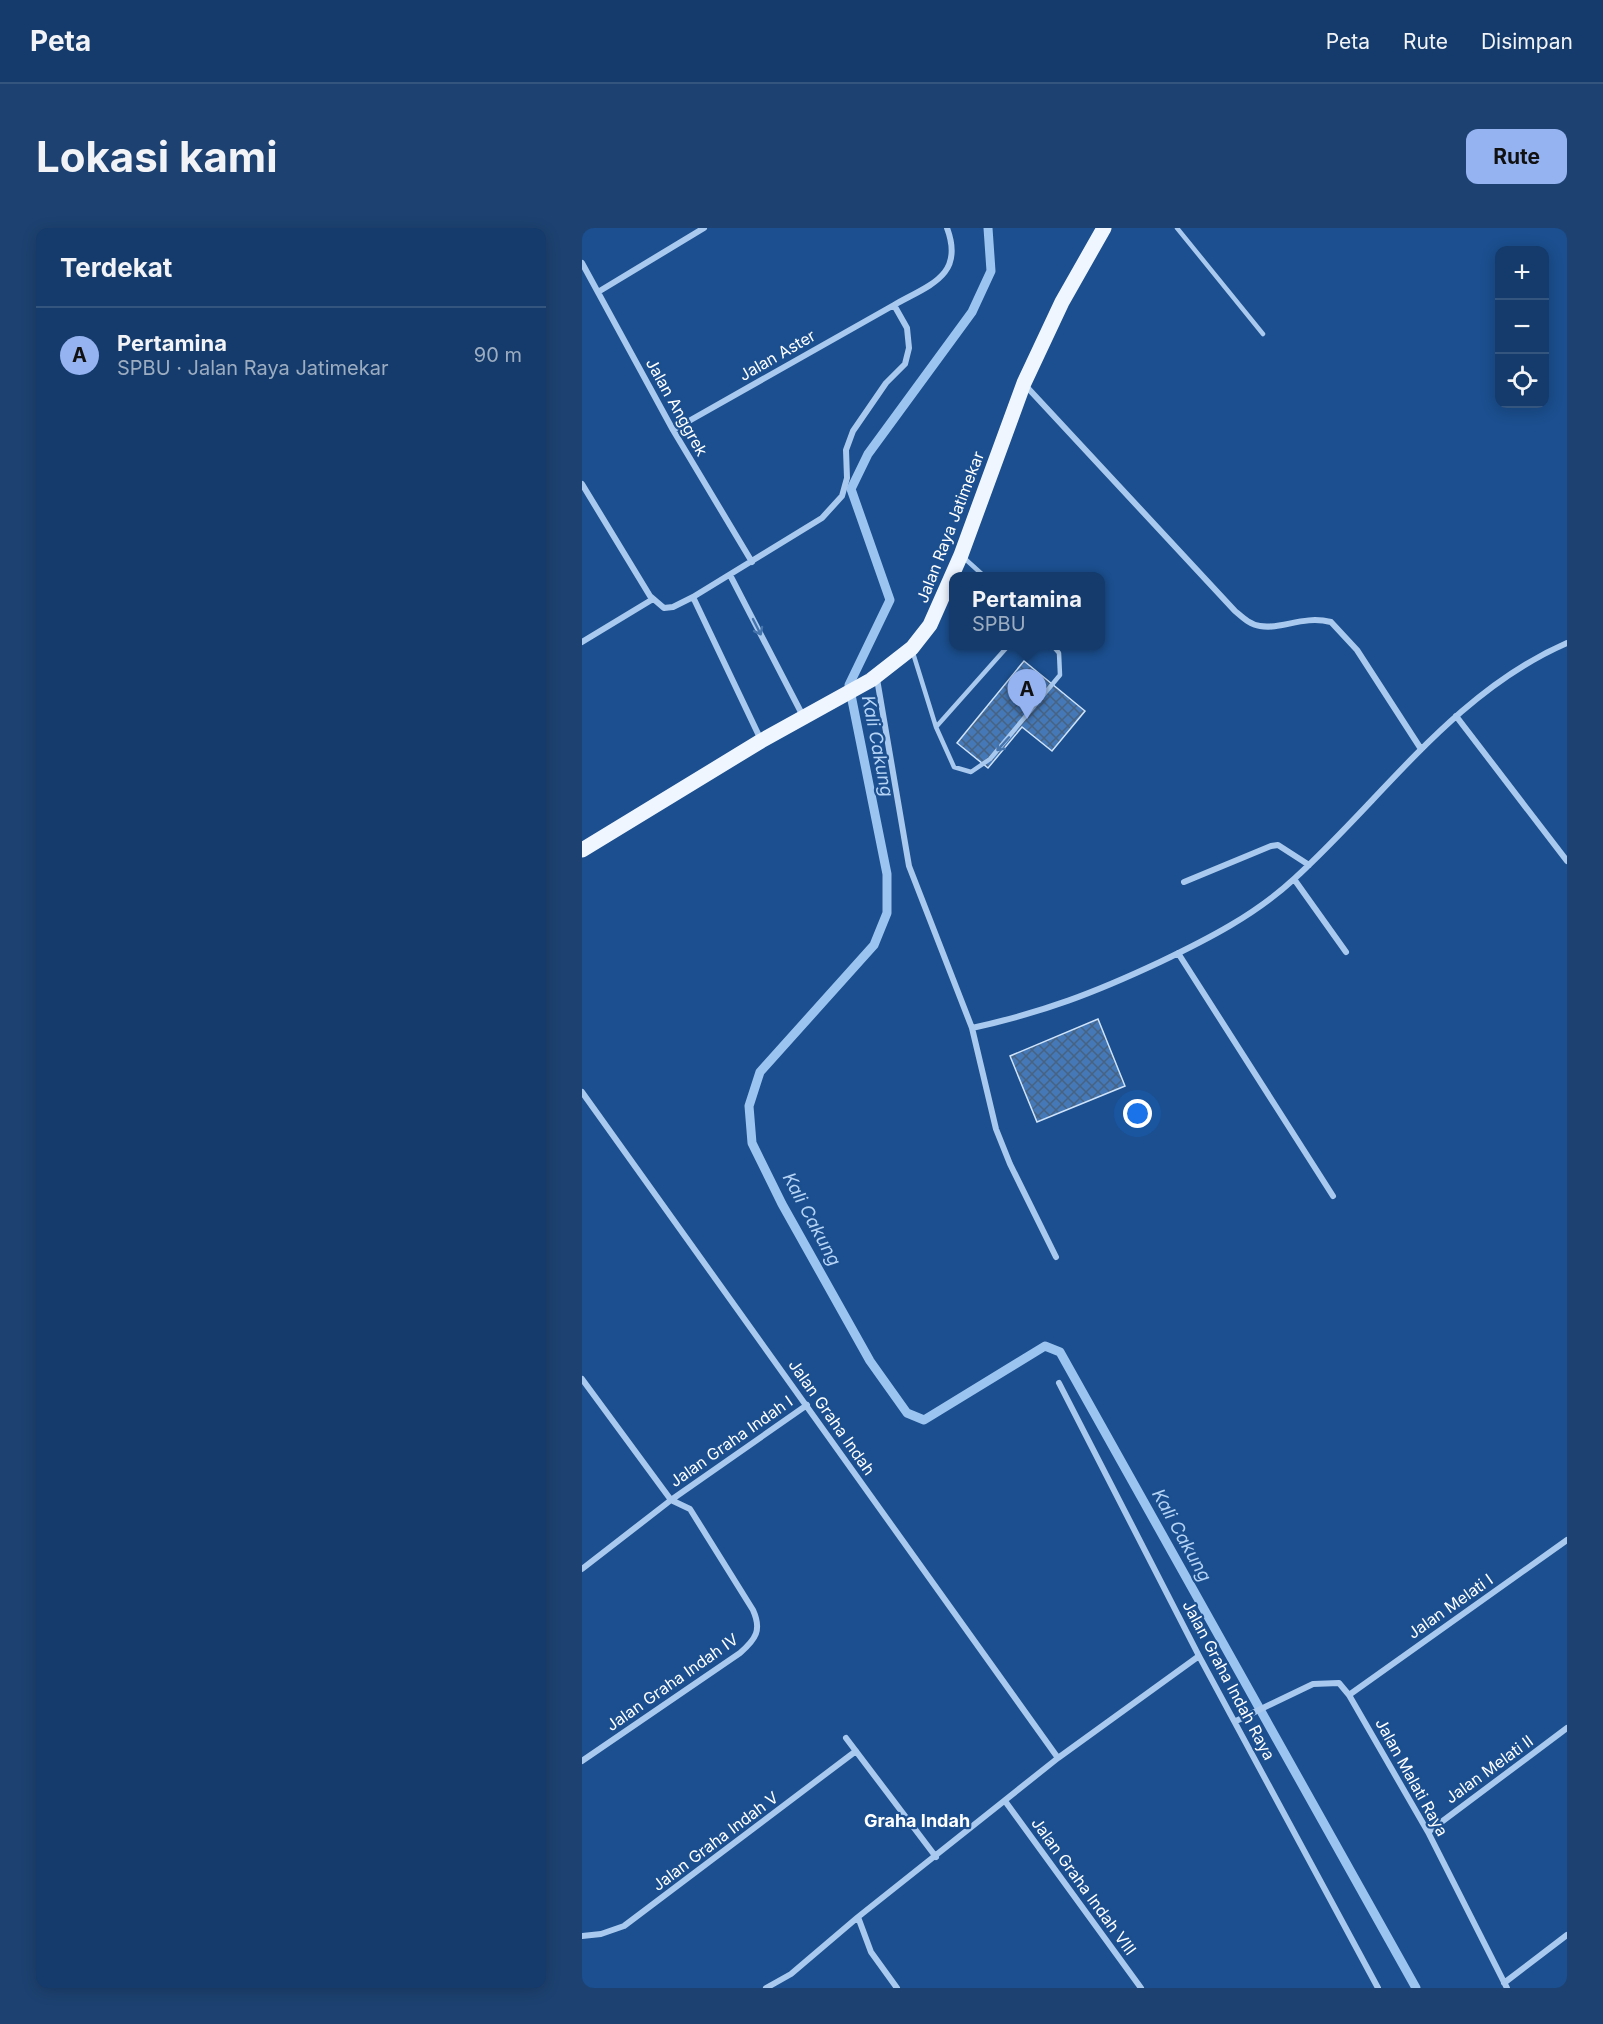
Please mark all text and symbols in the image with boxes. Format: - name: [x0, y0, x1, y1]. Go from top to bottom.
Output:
- text: Peta: [30, 24, 91, 58]
- text: Peta: [1326, 29, 1370, 54]
- text: Rute: [1403, 29, 1448, 54]
- text: Disimpan: [1481, 29, 1573, 54]
- button: Rute: [1466, 129, 1567, 184]
- text: Lokasi kami: [36, 131, 278, 182]
- map controls: [1495, 246, 1549, 408]
- button: +: [1495, 246, 1549, 300]
- text: Terdekat: [60, 252, 172, 283]
- button: −: [1495, 300, 1549, 354]
- street label: Jalan Aster: [735, 325, 819, 385]
- text: Pertamina: [117, 330, 227, 356]
- text: A: [72, 343, 87, 367]
- text: 90 m: [474, 343, 522, 367]
- button: locate: [1495, 354, 1549, 408]
- street label: Jalan Anggrek: [642, 355, 712, 460]
- text: SPBU · Jalan Raya Jatimekar: [117, 356, 388, 380]
- street label: Jalan Raya Jatimekar: [912, 448, 988, 606]
- popup: [949, 572, 1105, 650]
- text: Pertamina: [972, 586, 1082, 612]
- text: SPBU: [972, 612, 1026, 636]
- one-way arrow: [751, 618, 763, 635]
- pin: A: [1008, 670, 1046, 719]
- water label: Kali Cakung: [858, 694, 898, 798]
- one-way arrow: [996, 736, 1010, 751]
- your location: [1123, 1099, 1152, 1128]
- water label: Kali Cakung: [779, 1169, 845, 1269]
- street label: Jalan Graha Indah: [785, 1355, 879, 1479]
- street label: Jalan Graha Indah I: [666, 1391, 796, 1491]
- water label: Kali Cakung: [1148, 1485, 1216, 1585]
- street label: Jalan Melati I: [1404, 1569, 1496, 1643]
- street label: Jalan Graha Indah Raya: [1178, 1597, 1280, 1763]
- street label: Jalan Graha Indah IV: [602, 1629, 742, 1735]
- street label: Jalan Malati Raya: [1371, 1715, 1453, 1839]
- street label: Jalan Melati II: [1441, 1730, 1537, 1808]
- street label: Jalan Graha Indah V: [648, 1787, 782, 1895]
- district label: Graha Indah: [864, 1810, 970, 1831]
- street label: Jalan Graha Indah VIII: [1027, 1813, 1141, 1959]

